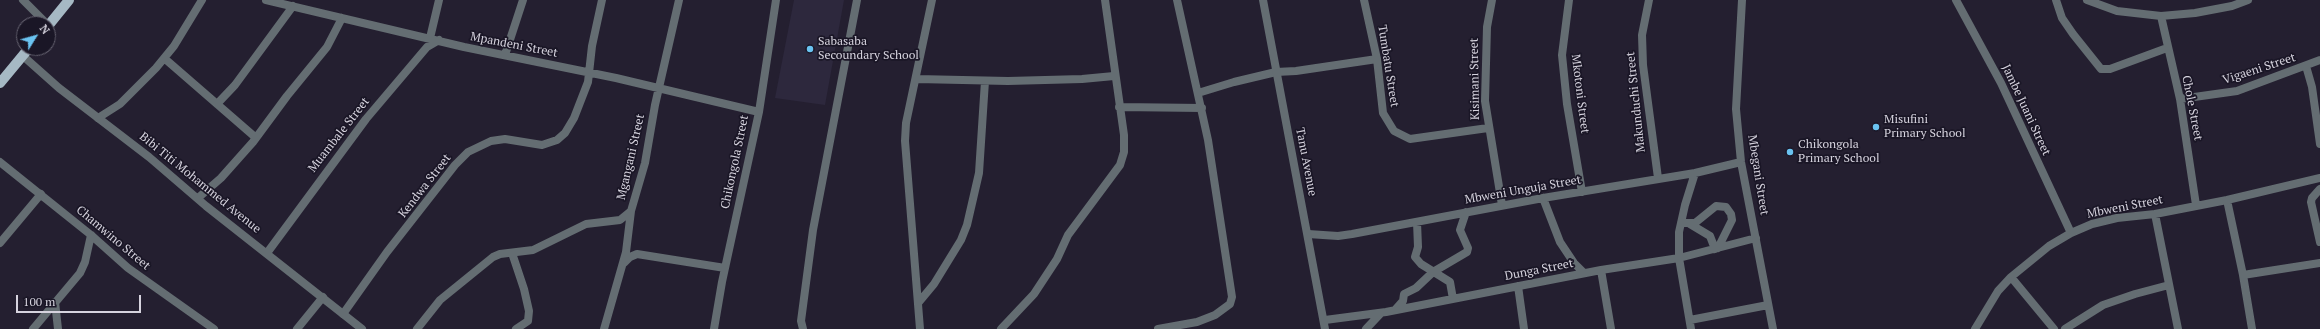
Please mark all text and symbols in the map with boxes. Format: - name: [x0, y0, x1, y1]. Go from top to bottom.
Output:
- north arrow: [16, 16, 56, 56]
- text: N: [37, 22, 53, 37]
- street label: Tumbatu Street: [1374, 24, 1402, 108]
- street label: Mpandeni Street: [469, 29, 559, 61]
- place label: Sabasaba Secoundary School: [818, 35, 919, 63]
- street label: Kisimani Street: [1467, 38, 1483, 120]
- marker: Sabasaba Secoundary School: [805, 44, 815, 54]
- street label: Vigaeni Street: [2221, 50, 2297, 88]
- street label: Makunduchi Street: [1624, 51, 1648, 153]
- street label: Mkotoni Street: [1568, 54, 1592, 134]
- street label: Jambe Juani Street: [1999, 62, 2053, 158]
- street label: Chole Street: [2179, 74, 2205, 142]
- street label: Muambale Street: [305, 95, 373, 175]
- street label: Mgangani Street: [614, 113, 648, 201]
- place label: Misufini Primary School: [1884, 113, 1966, 141]
- street label: Chikongola Street: [718, 114, 752, 210]
- marker: Misufini Primary School: [1871, 122, 1881, 132]
- street label: Tanu Avenue: [1292, 127, 1320, 197]
- street label: Bibi Titi Mohammed Avenue: [136, 130, 264, 236]
- street label: Mbegani Street: [1745, 134, 1771, 216]
- place label: Chikongola Primary School: [1798, 138, 1880, 166]
- marker: Chikongola Primary School: [1785, 147, 1795, 157]
- street label: Kendwa Street: [396, 151, 454, 221]
- street label: Mbweni Unguja Street: [1464, 173, 1582, 207]
- street label: Mbweni Street: [2086, 193, 2164, 221]
- street label: Chamwino Street: [73, 203, 153, 273]
- street label: Dunga Street: [1503, 256, 1575, 284]
- scale bar: [18, 287, 143, 313]
- text: 100 m: [23, 294, 55, 309]

